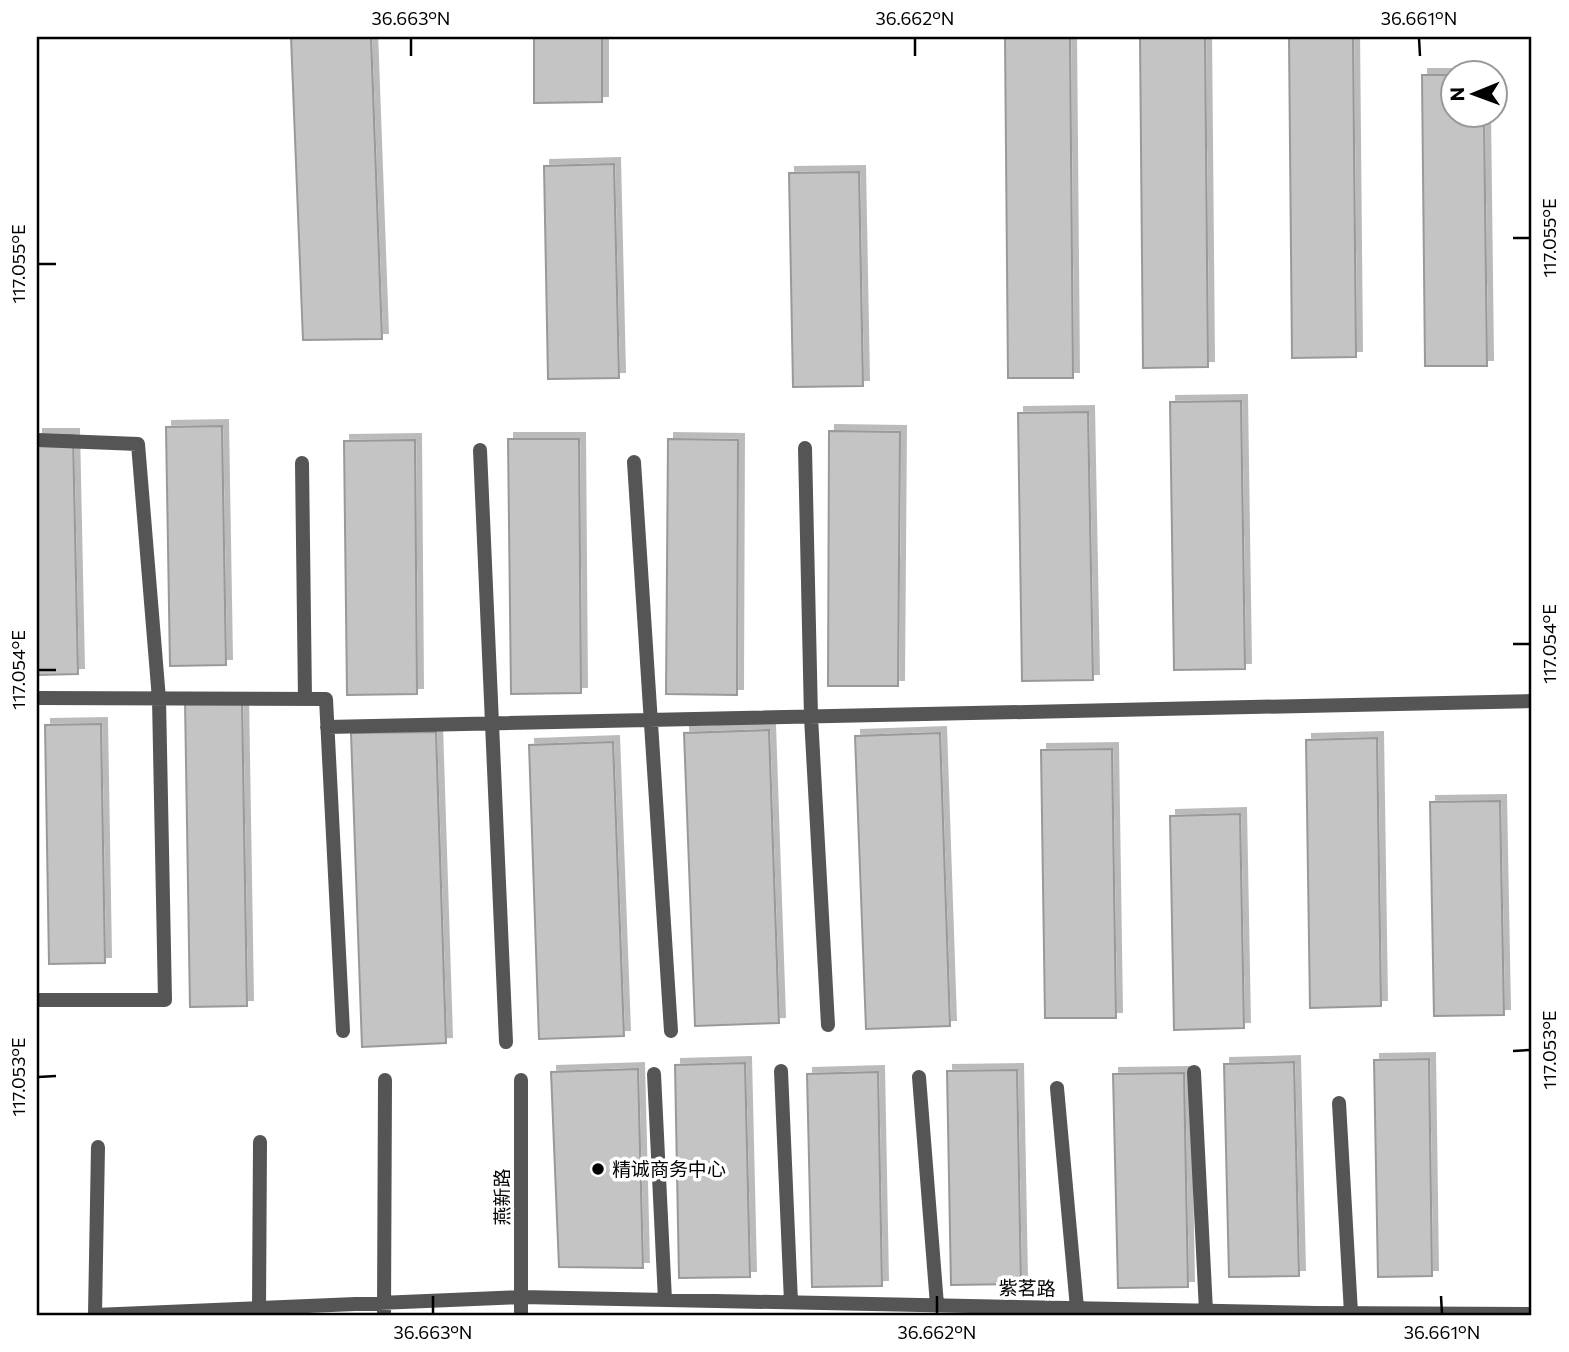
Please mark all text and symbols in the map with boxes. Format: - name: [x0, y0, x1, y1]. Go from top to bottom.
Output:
- text: 36.663°N: [372, 7, 450, 29]
- text: 36.662°N: [876, 7, 954, 29]
- text: 36.661°N: [1381, 7, 1457, 29]
- north arrow: [1440, 60, 1510, 130]
- text: N: [1445, 87, 1468, 102]
- text: 117.055°E: [1538, 198, 1560, 278]
- text: 117.055°E: [7, 224, 29, 304]
- text: 117.054°E: [1538, 604, 1560, 684]
- text: 117.054°E: [7, 630, 29, 710]
- text: 117.053°E: [1538, 1010, 1560, 1090]
- text: 117.053°E: [7, 1037, 29, 1117]
- place label: 精诚商务中心: [612, 1157, 726, 1180]
- marker: 精诚商务中心: [590, 1161, 606, 1177]
- street label: 燕新路: [490, 1168, 513, 1226]
- street label: 紫茗路: [998, 1276, 1056, 1299]
- text: 36.663°N: [394, 1321, 472, 1343]
- text: 36.662°N: [898, 1321, 976, 1343]
- text: 36.661°N: [1404, 1321, 1480, 1343]

